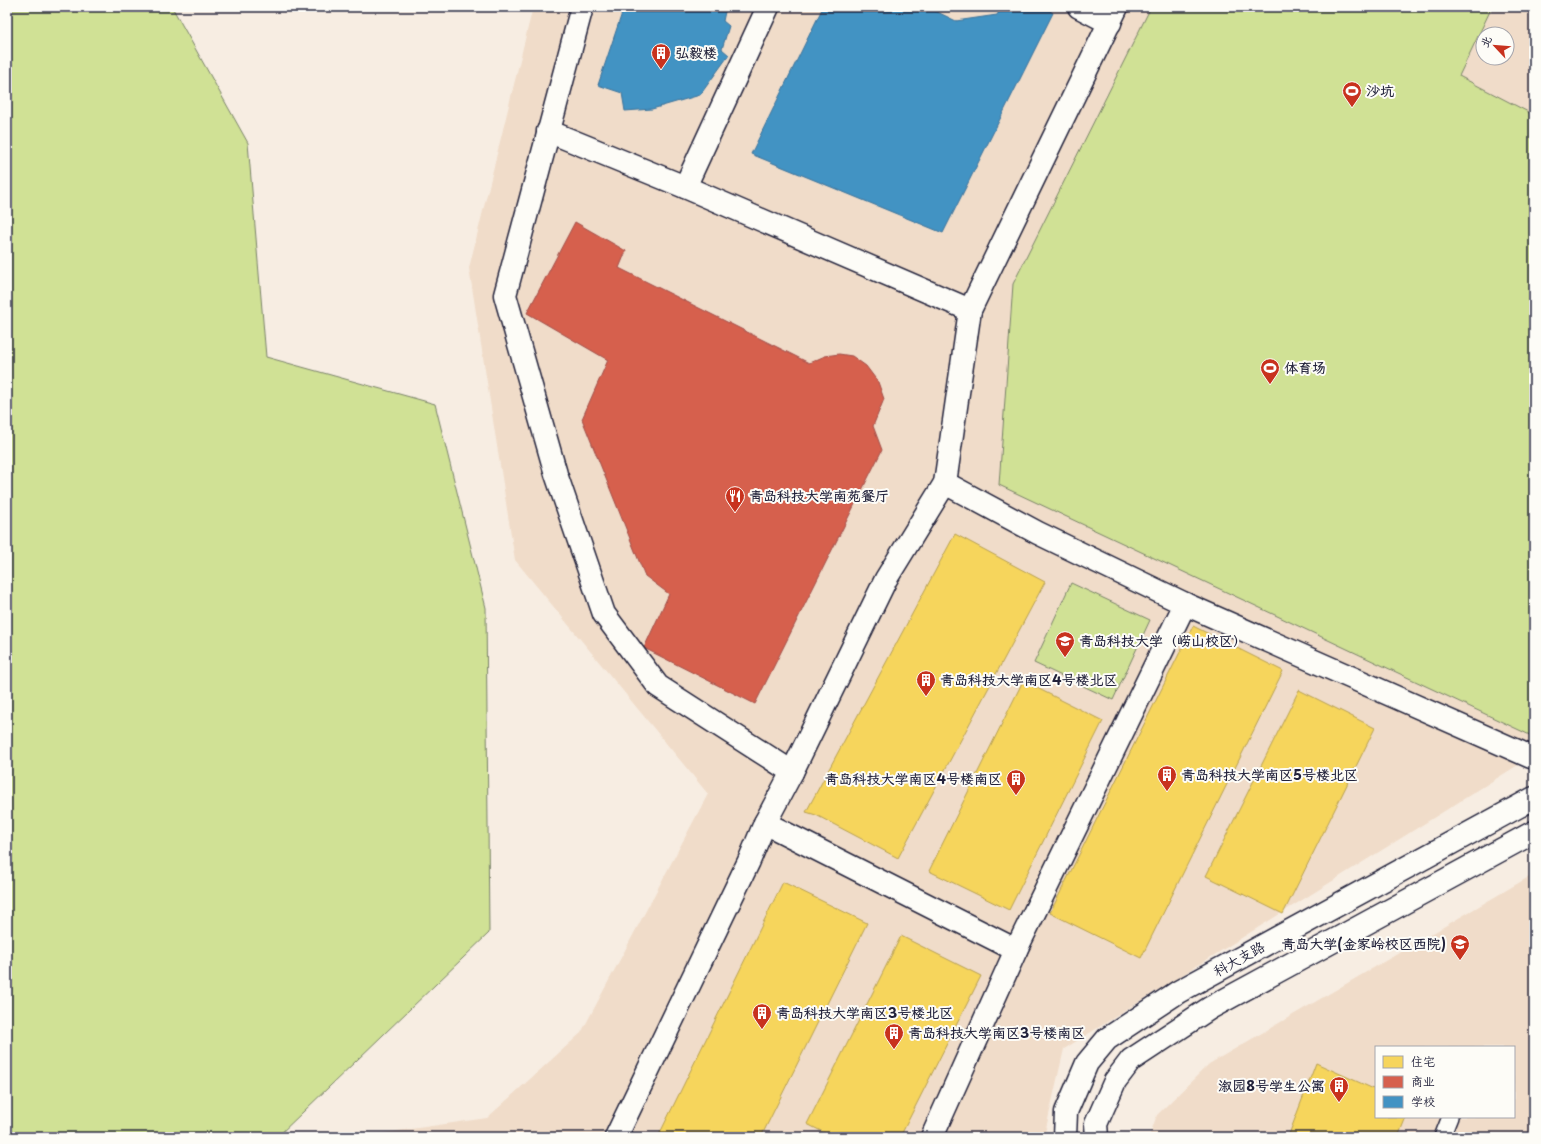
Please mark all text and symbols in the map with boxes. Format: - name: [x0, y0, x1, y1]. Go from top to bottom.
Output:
- north arrow: [1475, 26, 1515, 66]
- text: 北: [1476, 33, 1496, 50]
- building icon: 弘毅楼: [650, 42, 672, 70]
- place label: 弘毅楼: [675, 42, 717, 63]
- sports icon: 沙坑: [1341, 80, 1363, 108]
- place label: 沙坑: [1366, 80, 1394, 101]
- sports icon: 体育场: [1259, 357, 1281, 385]
- place label: 体育场: [1284, 357, 1326, 378]
- restaurant icon: 青岛科技大学南苑餐厅: [724, 485, 746, 513]
- place label: 青岛科技大学南苑餐厅: [749, 485, 889, 506]
- school or university icon: 青岛科技大学（崂山校区）: [1054, 630, 1076, 658]
- place label: 青岛科技大学（崂山校区）: [1079, 630, 1247, 651]
- building icon: 青岛科技大学南区4号楼北区: [915, 669, 937, 697]
- place label: 青岛科技大学南区4号楼北区: [940, 669, 1118, 690]
- building icon: 青岛科技大学南区5号楼北区: [1156, 764, 1178, 792]
- place label: 青岛科技大学南区5号楼北区: [1181, 764, 1358, 785]
- place label: 青岛科技大学南区4号楼南区: [824, 768, 1002, 789]
- building icon: 青岛科技大学南区4号楼南区: [1005, 768, 1027, 796]
- place label: 青岛大学(金家岭校区西院): [1281, 933, 1446, 954]
- school or university icon: 青岛大学(金家岭校区西院): [1449, 933, 1471, 961]
- street label: 科大支路: [1209, 936, 1268, 981]
- building icon: 青岛科技大学南区3号楼北区: [751, 1002, 773, 1030]
- place label: 青岛科技大学南区3号楼北区: [776, 1002, 953, 1023]
- building icon: 青岛科技大学南区3号楼南区: [883, 1022, 905, 1050]
- place label: 青岛科技大学南区3号楼南区: [908, 1022, 1085, 1043]
- legend: [1375, 1046, 1515, 1118]
- text: 住宅: [1411, 1052, 1435, 1070]
- text: 商业: [1411, 1072, 1435, 1090]
- place label: 溆园8号学生公寓: [1218, 1075, 1325, 1096]
- building icon: 溆园8号学生公寓: [1328, 1075, 1350, 1103]
- text: 学校: [1411, 1092, 1435, 1110]

